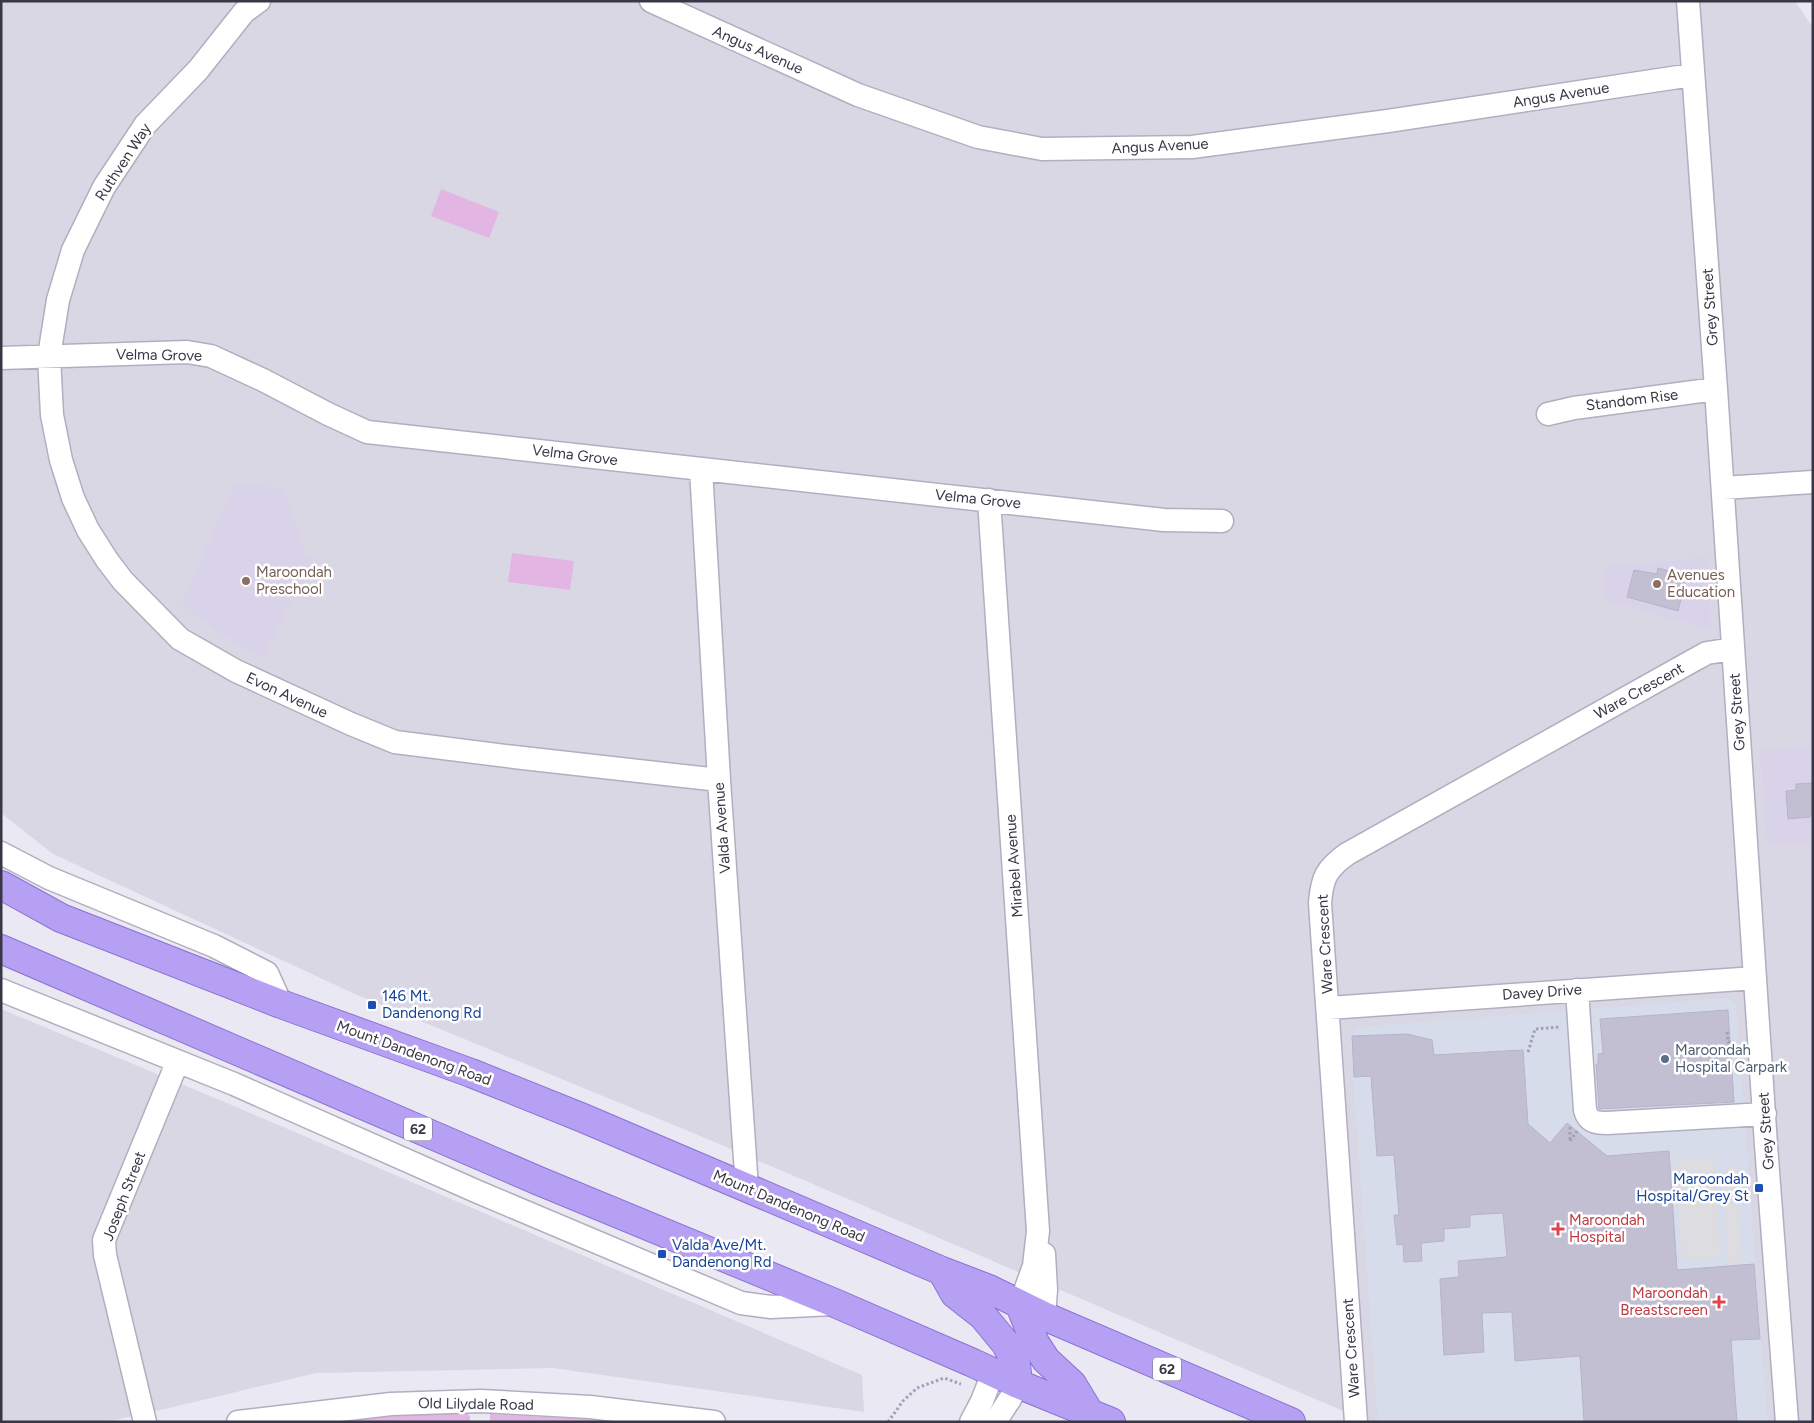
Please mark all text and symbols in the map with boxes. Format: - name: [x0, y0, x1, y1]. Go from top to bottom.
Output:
- street label: Angus Avenue: [710, 22, 806, 78]
- street label: Angus Avenue: [1512, 79, 1610, 111]
- street label: Ruthven Way: [91, 120, 155, 204]
- street label: Angus Avenue: [1111, 134, 1209, 158]
- street label: Grey Street: [1698, 267, 1722, 347]
- street label: Velma Grove: [116, 345, 202, 365]
- street label: Standom Rise: [1585, 385, 1679, 415]
- street label: Velma Grove: [531, 441, 619, 469]
- street label: Velma Grove: [934, 486, 1022, 512]
- place label: Maroondah Preschool: [256, 563, 332, 598]
- place label: Avenues Education: [1667, 566, 1735, 601]
- marker: Maroondah Preschool: [240, 575, 252, 587]
- marker: Avenues Education: [1651, 578, 1663, 590]
- street label: Ware Crescent: [1591, 659, 1687, 723]
- street label: Evon Avenue: [243, 668, 331, 722]
- street label: Grey Street: [1725, 672, 1749, 752]
- street label: Valda Avenue: [710, 782, 734, 874]
- street label: Mirabel Avenue: [1001, 814, 1027, 918]
- street label: Ware Crescent: [1313, 893, 1337, 994]
- street label: Davey Drive: [1502, 980, 1582, 1004]
- place label: 146 Mt. Dandenong Rd: [382, 987, 481, 1022]
- marker: 146 Mt. Dandenong Rd: [366, 999, 378, 1011]
- street label: Mount Dandenong Road: [334, 1017, 494, 1089]
- place label: Maroondah Hospital Carpark: [1675, 1041, 1788, 1076]
- marker: Maroondah Hospital Carpark: [1659, 1053, 1671, 1065]
- street label: Grey Street: [1754, 1091, 1778, 1171]
- road number: 62: [404, 1118, 432, 1140]
- street label: Joseph Street: [99, 1148, 149, 1243]
- street label: Mount Dandenong Road: [710, 1166, 868, 1246]
- place label: Maroondah Hospital/Grey St: [1636, 1170, 1749, 1205]
- marker: Maroondah Hospital/Grey St: [1753, 1182, 1765, 1194]
- place label: Maroondah Hospital: [1569, 1211, 1645, 1246]
- marker: Maroondah Hospital: [1551, 1222, 1565, 1236]
- place label: Valda Ave/Mt. Dandenong Rd: [672, 1236, 771, 1271]
- marker: Valda Ave/Mt. Dandenong Rd: [656, 1248, 668, 1260]
- place label: Maroondah Breastscreen: [1620, 1284, 1708, 1319]
- marker: Maroondah Breastscreen: [1712, 1295, 1726, 1309]
- street label: Ware Crescent: [1339, 1297, 1363, 1398]
- road number: 62: [1153, 1358, 1181, 1380]
- street label: Old Lilydale Road: [418, 1394, 534, 1414]

